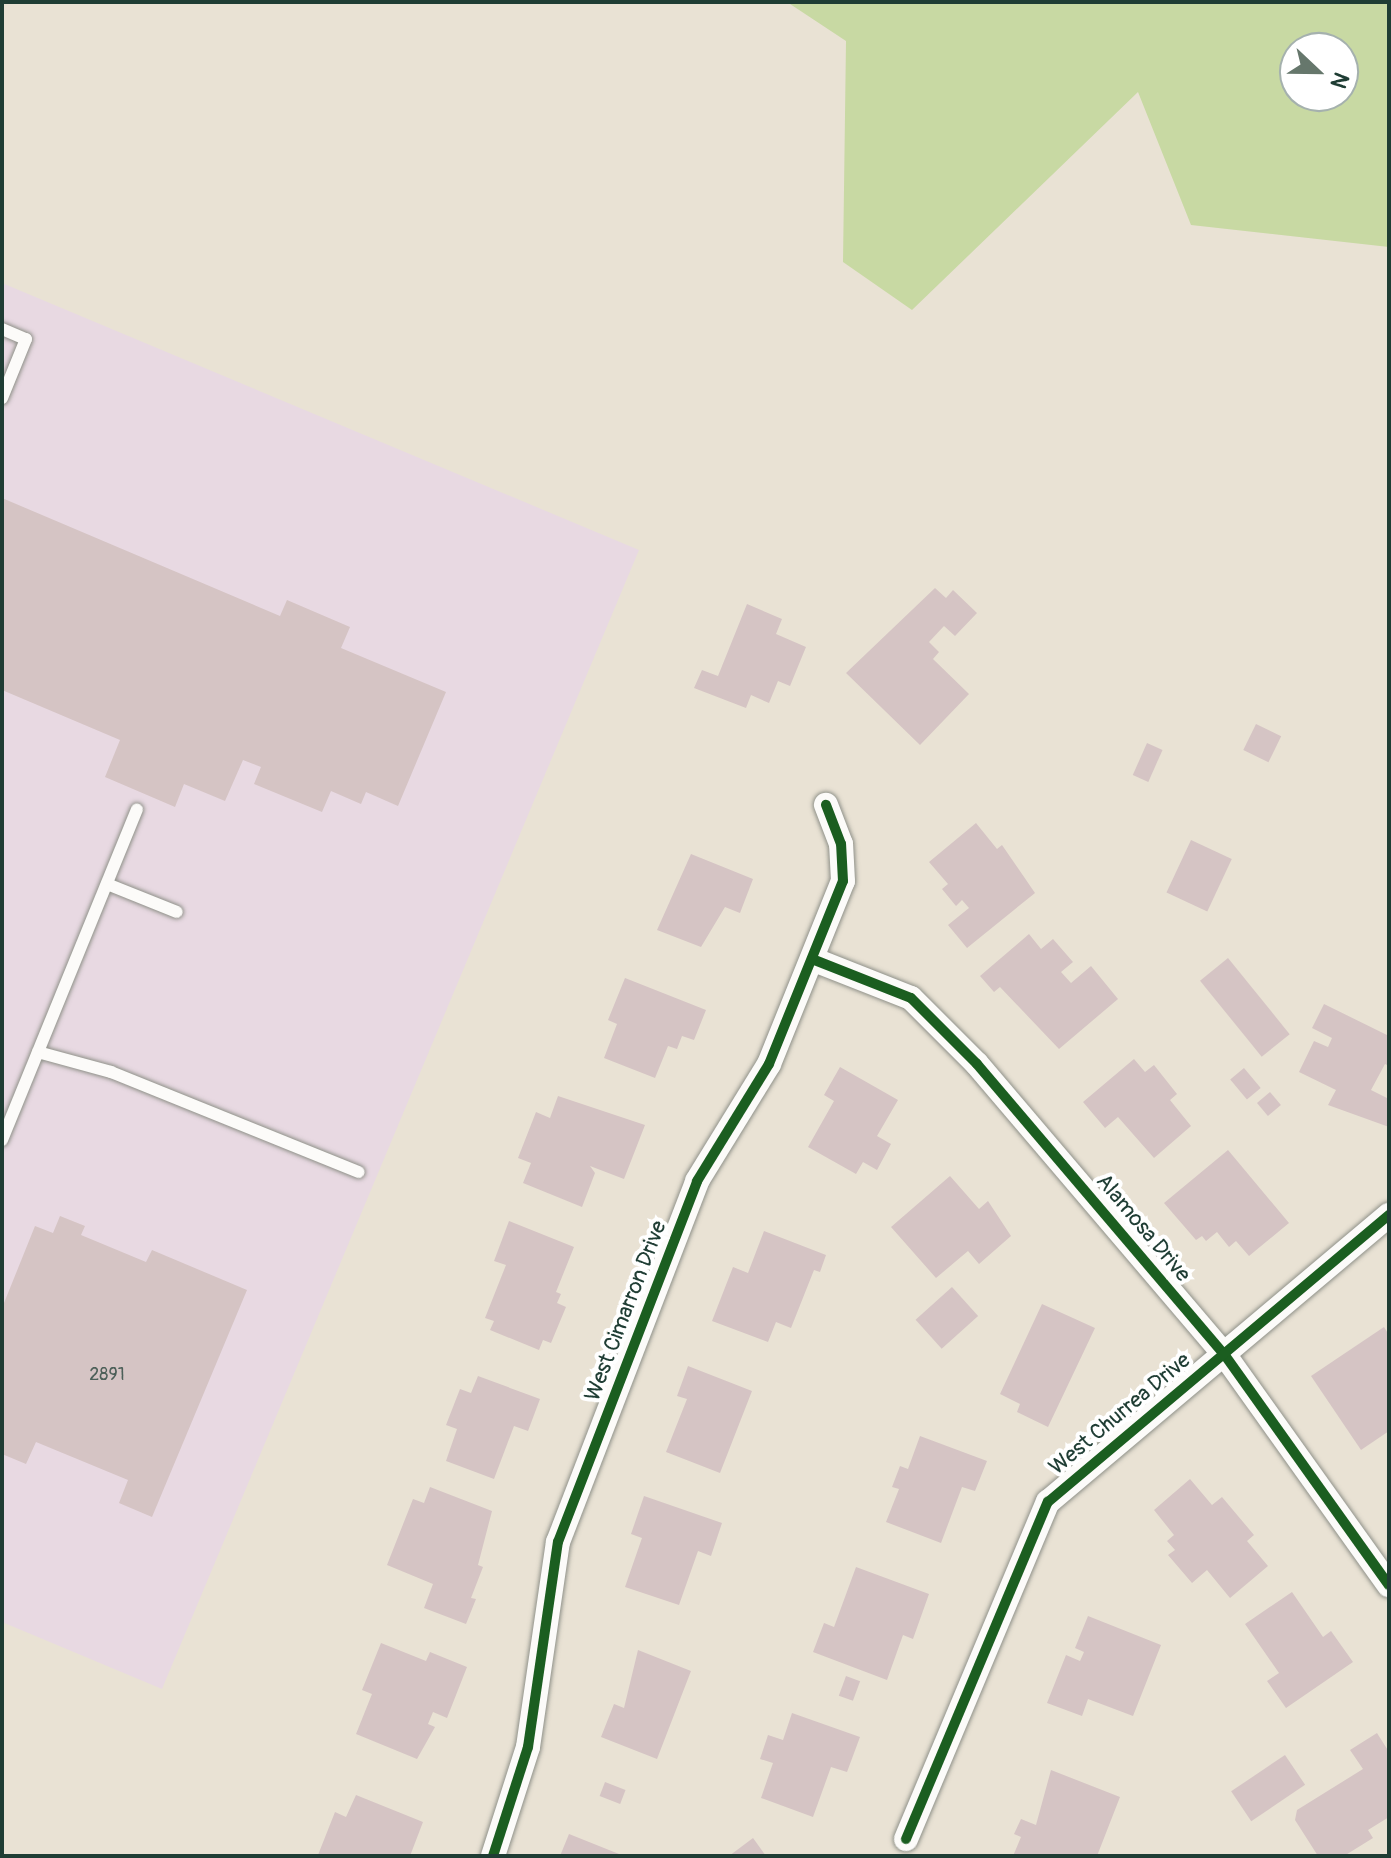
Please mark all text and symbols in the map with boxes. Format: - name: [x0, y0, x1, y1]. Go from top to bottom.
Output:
- north arrow: [1279, 32, 1359, 112]
- text: N: [1324, 68, 1355, 92]
- street label: Alamosa Drive: [1090, 1169, 1196, 1287]
- street label: West Cimarron Drive: [579, 1217, 673, 1405]
- street label: West Churrea Drive: [1044, 1347, 1196, 1481]
- house number: 2891: [89, 1364, 125, 1386]

